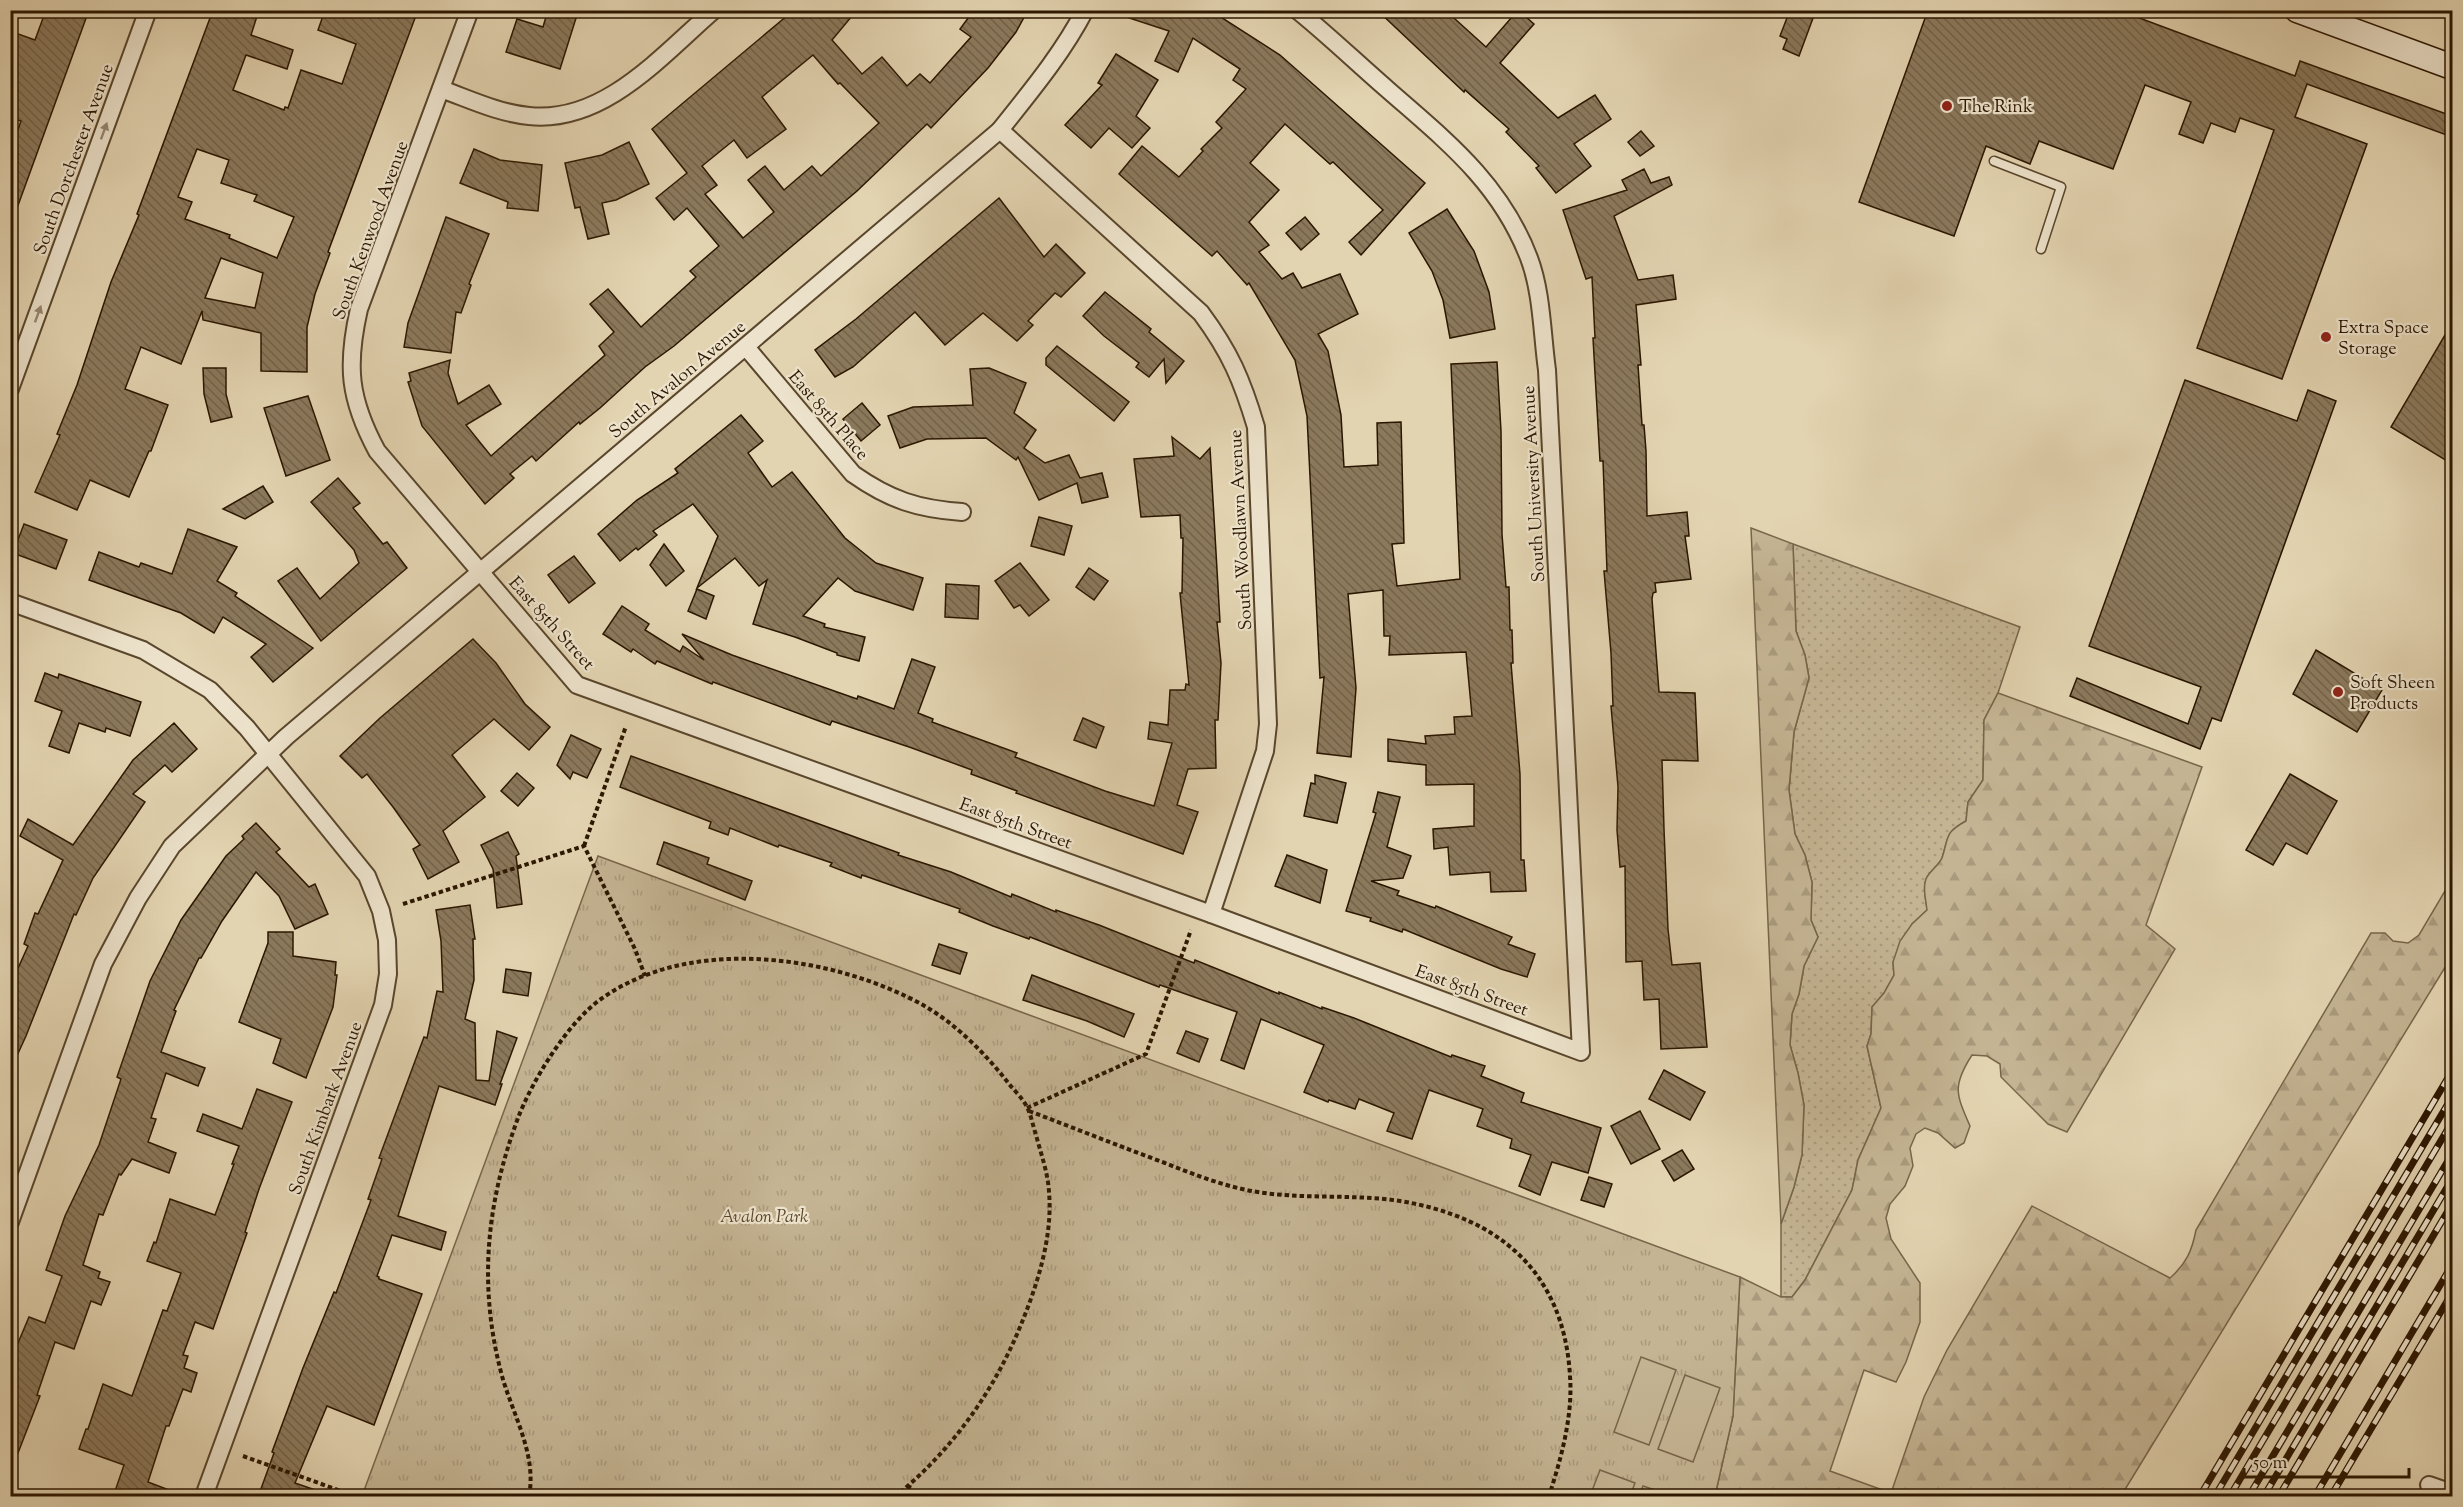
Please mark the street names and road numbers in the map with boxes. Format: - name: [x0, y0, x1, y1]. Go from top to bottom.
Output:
- street label: South Dorchester Avenue: [28, 61, 122, 259]
- street label: South Kenwood Avenue: [327, 137, 416, 324]
- street label: South Avalon Avenue: [604, 315, 753, 446]
- street label: East 85th Place: [781, 366, 874, 467]
- street label: South University Avenue: [1517, 385, 1553, 583]
- street label: South Woodlawn Avenue: [1224, 429, 1260, 631]
- street label: East 85th Street: [501, 572, 600, 677]
- street label: East 85th Street: [955, 792, 1075, 857]
- street label: East 85th Street: [1411, 959, 1531, 1024]
- street label: South Kimbark Avenue: [283, 1018, 370, 1199]

